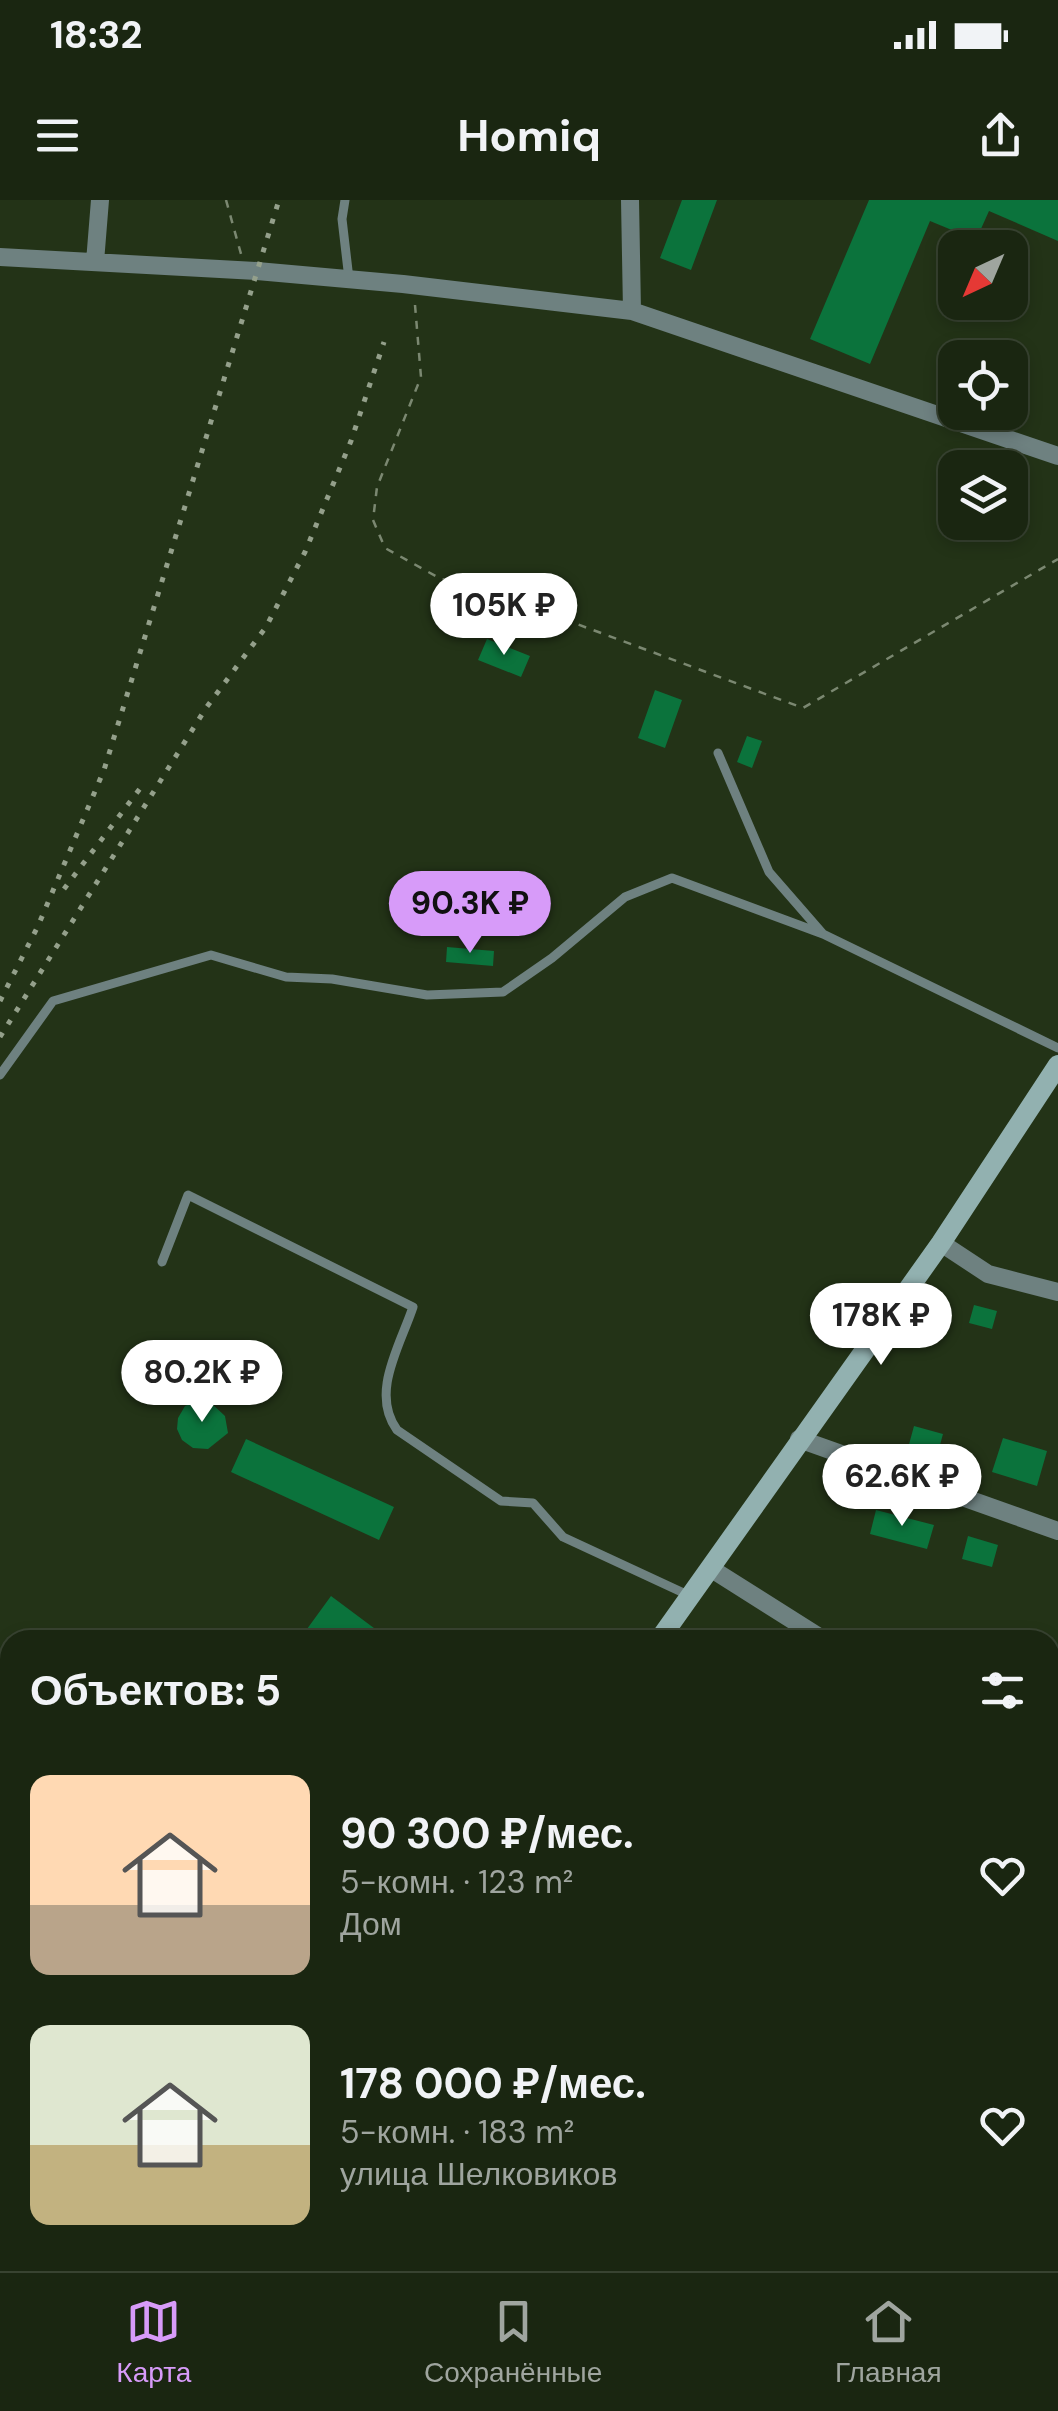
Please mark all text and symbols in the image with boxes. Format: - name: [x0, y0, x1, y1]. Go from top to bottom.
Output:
- text: 18:32: [50, 10, 142, 60]
- text: Homiq: [457, 106, 601, 165]
- icon: menu: [30, 108, 85, 163]
- icon: share: [973, 108, 1028, 163]
- north arrow: [938, 230, 1028, 320]
- map controls: [938, 230, 1028, 540]
- button: locate: [938, 340, 1028, 430]
- button: layers: [938, 450, 1028, 540]
- pin: 105K ₽: [423, 573, 585, 658]
- text: 105K ₽: [452, 584, 556, 626]
- pin: 90.3K ₽: [378, 871, 562, 956]
- text: 90.3K ₽: [411, 882, 529, 924]
- pin: 178K ₽: [800, 1283, 962, 1368]
- text: 178K ₽: [832, 1294, 930, 1336]
- pin: 80.2K ₽: [110, 1340, 294, 1425]
- text: 80.2K ₽: [143, 1351, 261, 1393]
- pin: 62.6K ₽: [810, 1444, 994, 1529]
- text: 62.6K ₽: [844, 1455, 960, 1497]
- text: Объектов: 5: [30, 1663, 281, 1718]
- icon: filters: [975, 1663, 1030, 1718]
- text: 90 300 ₽/мес.: [340, 1806, 634, 1861]
- icon: home: [110, 1815, 230, 1935]
- icon: heart: [975, 1848, 1030, 1903]
- text: 5-комн. · 123 m²: [340, 1861, 573, 1903]
- text: Дом: [340, 1903, 402, 1945]
- text: 178 000 ₽/мес.: [340, 2056, 646, 2111]
- icon: home: [110, 2065, 230, 2185]
- icon: heart: [975, 2098, 1030, 2153]
- text: 5-комн. · 183 m²: [340, 2111, 574, 2153]
- text: улица Шелковиков: [340, 2153, 617, 2195]
- tab: Карта: [116, 2294, 191, 2391]
- tab: Сохранённые: [424, 2294, 602, 2391]
- tab: Главная: [835, 2294, 942, 2391]

